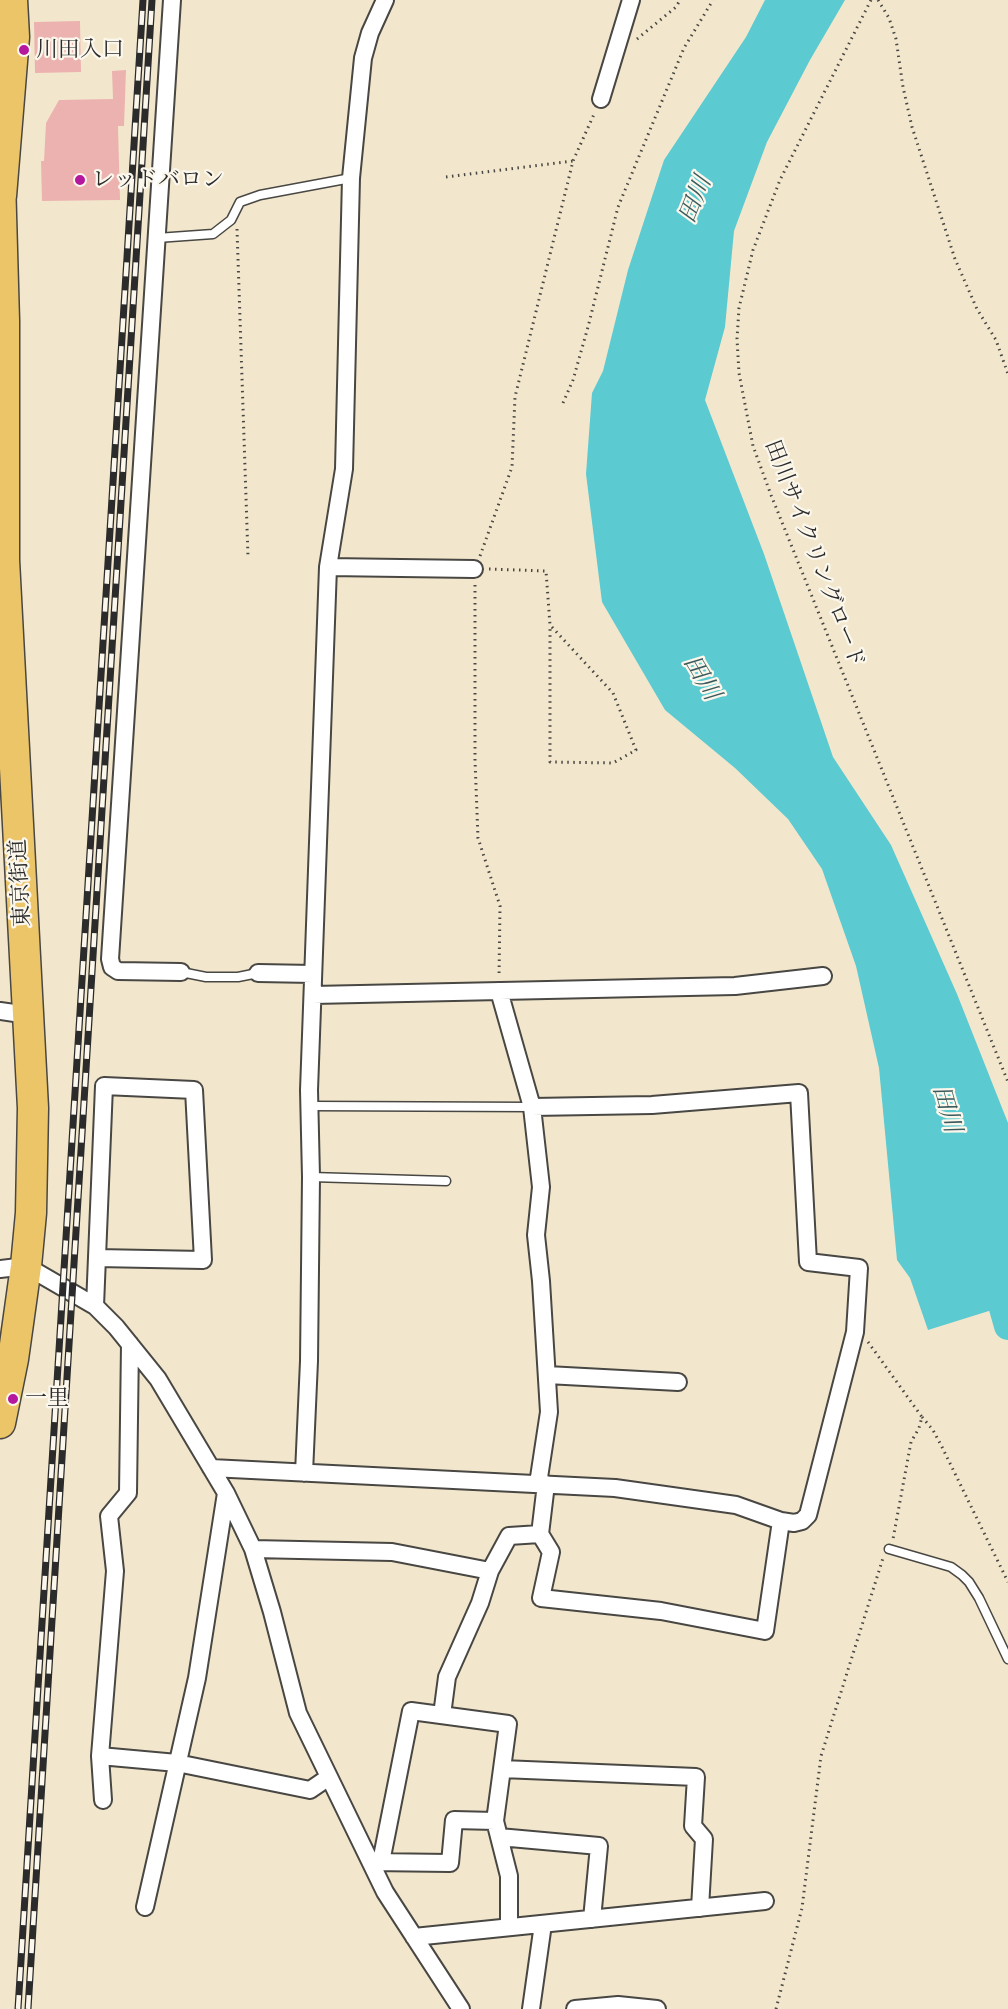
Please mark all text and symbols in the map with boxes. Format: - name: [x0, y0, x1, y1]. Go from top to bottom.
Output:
- place label: 川田入口: [36, 37, 124, 63]
- marker: 川田入口: [17, 43, 31, 57]
- place label: レッドバロン: [92, 167, 224, 193]
- water label: 田川: [674, 172, 718, 228]
- marker: レッドバロン: [73, 173, 87, 187]
- street label: 田川サイクリングロード: [758, 436, 870, 672]
- water label: 田川: [676, 650, 726, 706]
- street label: 東京街道: [6, 838, 36, 928]
- water label: 田川: [926, 1082, 966, 1136]
- place label: 一里: [25, 1386, 69, 1412]
- marker: 一里: [6, 1392, 20, 1406]

